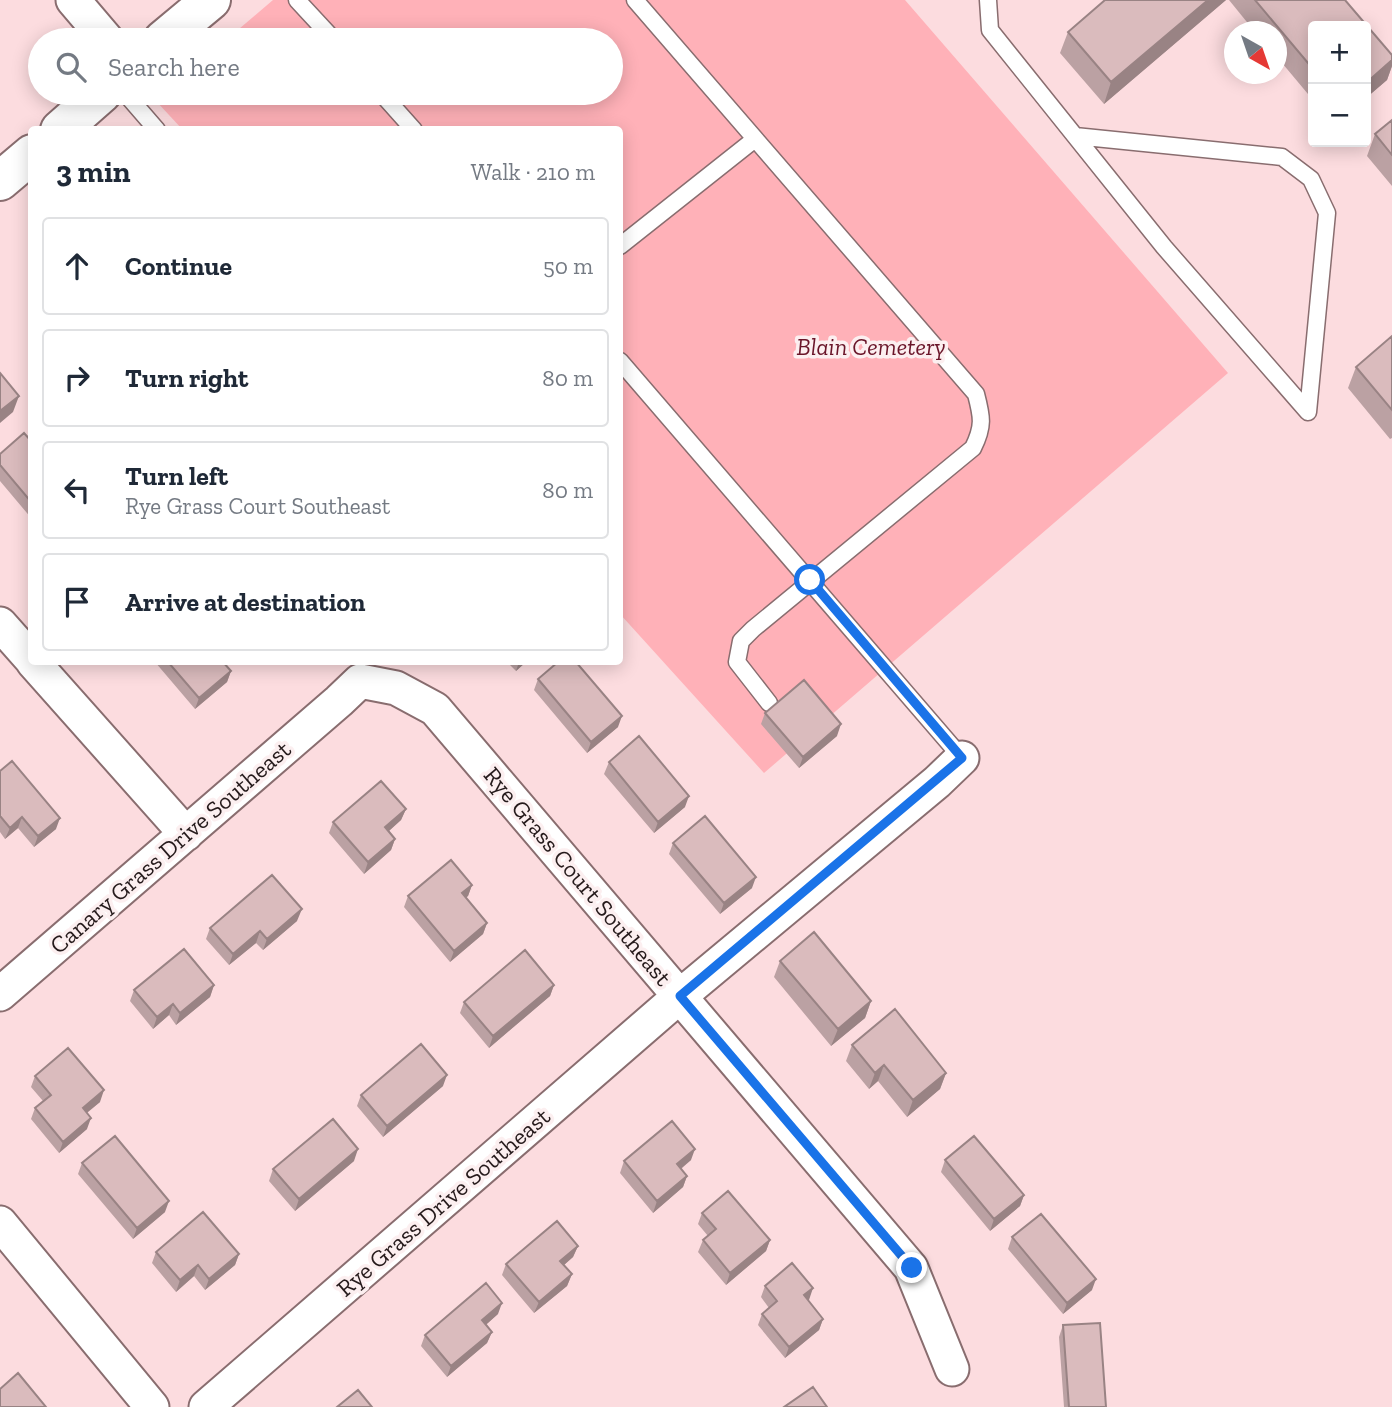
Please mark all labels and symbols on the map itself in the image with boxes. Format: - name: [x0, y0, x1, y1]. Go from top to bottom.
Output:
- north arrow: [1224, 21, 1287, 84]
- park label: Blain Cemetery: [797, 332, 945, 361]
- route start: [794, 564, 825, 595]
- street label: Canary Grass Drive Southeast: [44, 734, 296, 959]
- street label: Rye Grass Court Southeast: [478, 761, 678, 991]
- street label: Rye Grass Drive Southeast: [330, 1101, 556, 1303]
- route end: [896, 1252, 927, 1283]

